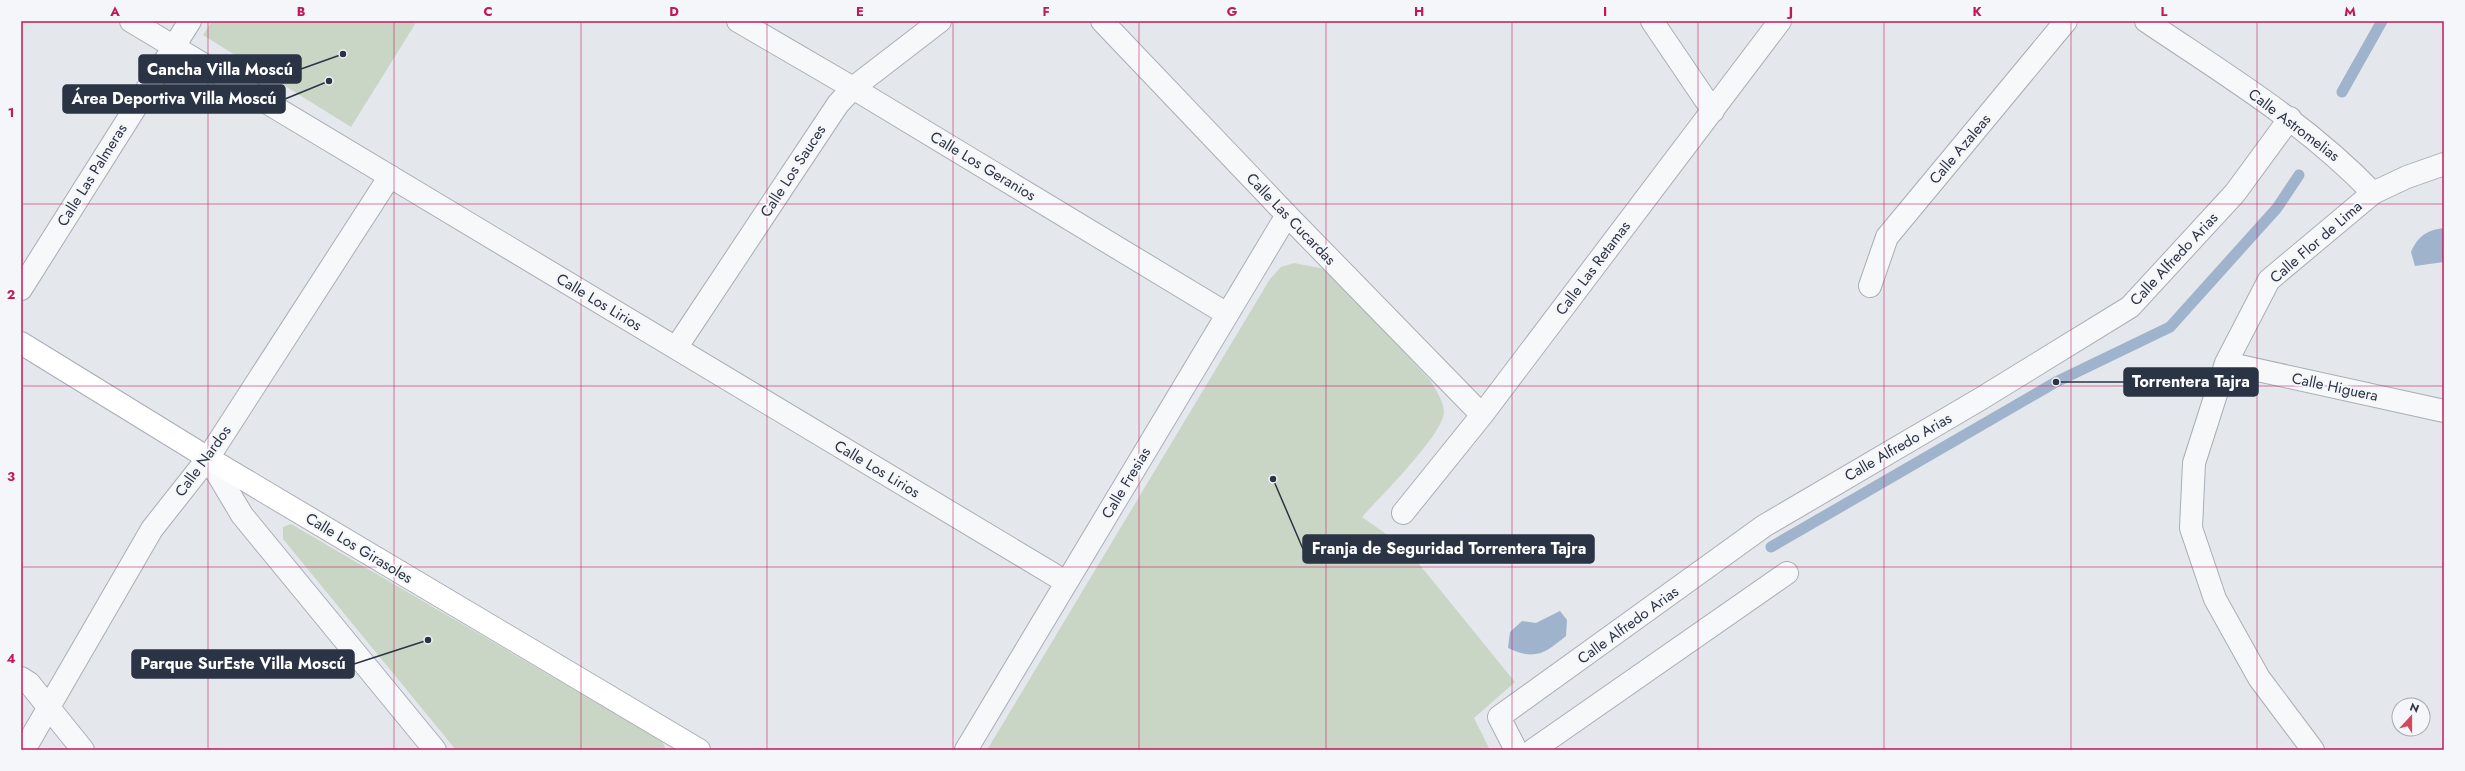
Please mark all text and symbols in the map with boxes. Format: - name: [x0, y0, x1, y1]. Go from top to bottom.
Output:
- text: A: [109, 2, 120, 21]
- text: B: [297, 2, 306, 21]
- text: C: [483, 2, 493, 21]
- text: D: [669, 2, 679, 21]
- text: E: [856, 2, 864, 21]
- text: F: [1042, 2, 1050, 21]
- text: G: [1227, 2, 1238, 21]
- text: H: [1414, 2, 1424, 21]
- text: I: [1603, 2, 1607, 21]
- text: J: [1786, 2, 1793, 21]
- text: K: [1972, 2, 1982, 21]
- text: L: [2161, 2, 2168, 21]
- text: M: [2344, 2, 2356, 21]
- callout: Cancha Villa Moscú: [139, 55, 301, 83]
- text: Cancha Villa Moscú: [147, 58, 293, 81]
- street label: Calle Astromelias: [2244, 83, 2344, 167]
- callout: Área Deportiva Villa Moscú: [63, 85, 285, 113]
- text: Área Deportiva Villa Moscú: [70, 87, 277, 110]
- text: 1: [8, 103, 14, 122]
- street label: Calle Azaleas: [1924, 109, 1996, 189]
- street label: Calle Las Palmeras: [52, 119, 132, 231]
- street label: Calle Los Sauces: [755, 120, 831, 222]
- street label: Calle Los Geranios: [926, 126, 1040, 206]
- street label: Calle Las Cucardas: [1241, 168, 1341, 270]
- street label: Calle Flor de Lima: [2265, 196, 2367, 288]
- street label: Calle Alfredo Arias: [2125, 207, 2223, 311]
- street label: Calle Las Retamas: [1550, 216, 1636, 320]
- street label: Calle Los Lirios: [552, 268, 646, 336]
- text: 2: [7, 285, 15, 304]
- street label: Calle Higuera: [2290, 367, 2380, 407]
- callout: Torrentera Tajra: [2124, 368, 2258, 396]
- text: Torrentera Tajra: [2132, 370, 2250, 393]
- street label: Calle Alfredo Arias: [1840, 407, 1956, 487]
- street label: Calle Nardos: [170, 421, 236, 501]
- street label: Calle Los Lirios: [830, 435, 924, 503]
- street label: Calle Fresias: [1096, 443, 1156, 523]
- text: 3: [7, 467, 15, 486]
- street label: Calle Los Girasoles: [301, 507, 417, 589]
- callout: Franja de Seguridad Torrentera Tajra: [1303, 535, 1594, 563]
- text: Franja de Seguridad Torrentera Tajra: [1312, 537, 1586, 560]
- street label: Calle Alfredo Arias: [1573, 581, 1683, 669]
- text: 4: [6, 649, 16, 668]
- callout: Parque SurEste Villa Moscú: [132, 650, 354, 678]
- text: Parque SurEste Villa Moscú: [140, 652, 346, 675]
- north arrow: [2391, 697, 2431, 737]
- text: N: [2408, 699, 2422, 717]

